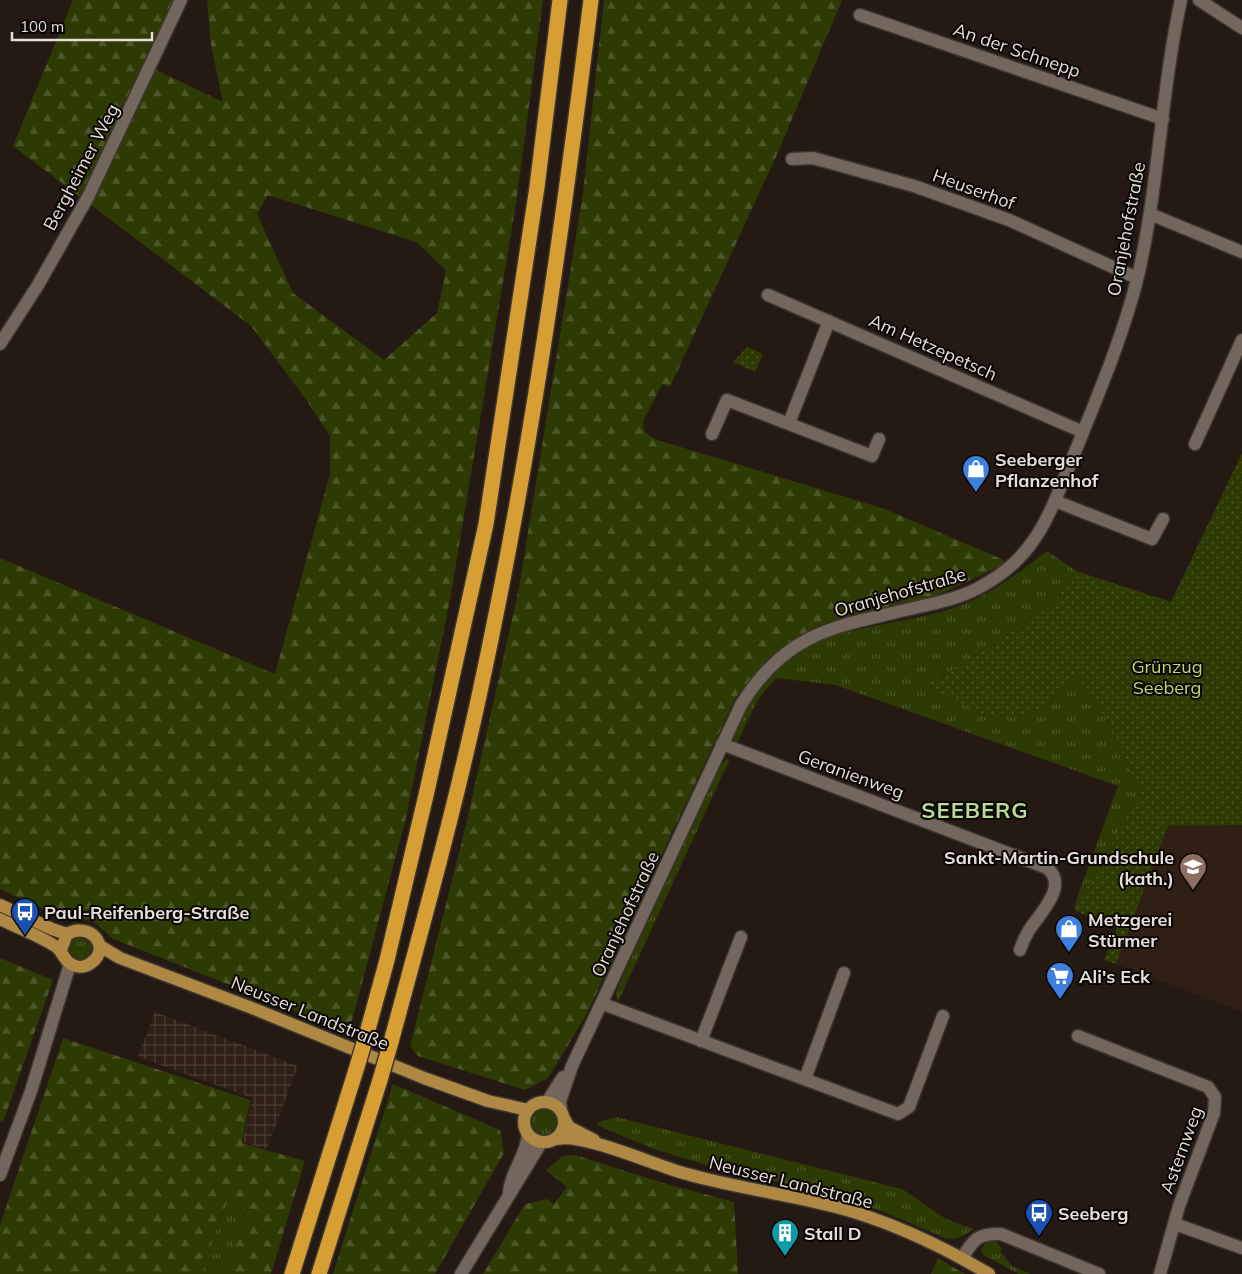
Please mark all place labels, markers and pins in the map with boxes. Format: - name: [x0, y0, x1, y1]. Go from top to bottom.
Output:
- place label: Seeberger Pflanzenhof: [995, 448, 1099, 492]
- shop icon: Seeberger Pflanzenhof: [961, 454, 991, 493]
- place label: Sankt-Martin-Grundschule (kath.): [944, 846, 1174, 890]
- school or university icon: Sankt-Martin-Grundschule (kath.): [1178, 852, 1208, 891]
- bus stop icon: Paul-Reifenberg-Straße: [10, 897, 40, 936]
- place label: Paul-Reifenberg-Straße: [44, 901, 249, 924]
- place label: Metzgerei Stürmer: [1088, 908, 1172, 952]
- shop icon: Metzgerei Stürmer: [1054, 914, 1084, 953]
- supermarket icon: Ali's Eck: [1045, 961, 1075, 1000]
- place label: Ali's Eck: [1079, 965, 1151, 988]
- bus stop icon: Seeberg: [1024, 1198, 1054, 1237]
- place label: Seeberg: [1058, 1202, 1129, 1225]
- building icon: Stall D: [770, 1218, 800, 1257]
- place label: Stall D: [804, 1222, 862, 1245]

